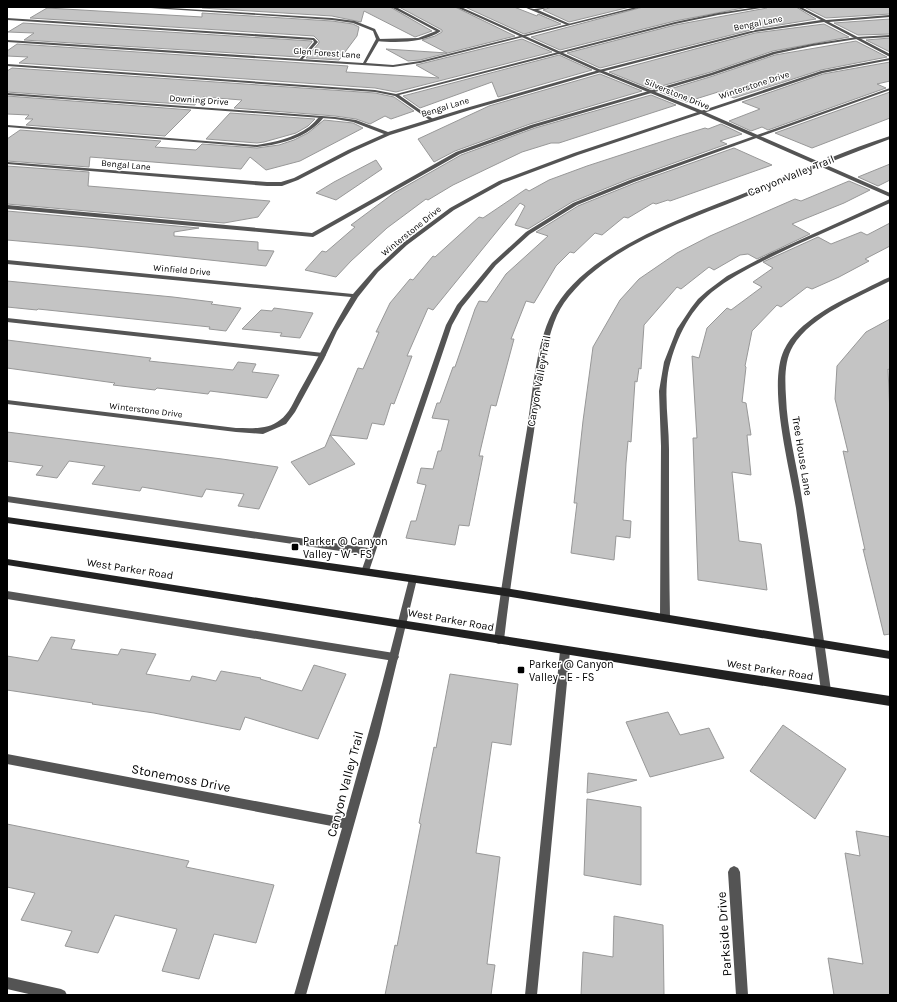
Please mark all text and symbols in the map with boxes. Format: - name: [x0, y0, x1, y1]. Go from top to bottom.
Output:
- street label: Bengal Lane: [733, 13, 784, 33]
- street label: Glen Forest Lane: [293, 46, 361, 60]
- street label: Winterstone Drive: [717, 69, 791, 101]
- street label: Silverstone Drive: [643, 76, 711, 112]
- street label: Downing Drive: [169, 93, 229, 107]
- street label: Bengal Lane: [420, 95, 471, 119]
- street label: Canyon Valley Trail: [746, 153, 836, 199]
- street label: Bengal Lane: [101, 158, 151, 172]
- street label: Winterstone Drive: [379, 204, 443, 258]
- street label: Winfield Drive: [153, 263, 211, 278]
- street label: Canyon Valley Trail: [525, 334, 553, 428]
- street label: Winterstone Drive: [109, 401, 184, 419]
- street label: Tree House Lane: [789, 415, 815, 497]
- place label: Parker @ Canyon Valley - W - FS: [303, 535, 388, 561]
- marker: Parker @ Canyon Valley - W - FS: [290, 542, 300, 552]
- street label: West Parker Road: [86, 556, 174, 582]
- street label: West Parker Road: [407, 606, 495, 634]
- street label: West Parker Road: [726, 657, 814, 683]
- place label: Parker @ Canyon Valley - E - FS: [529, 658, 614, 684]
- marker: Parker @ Canyon Valley - E - FS: [516, 665, 526, 675]
- street label: Canyon Valley Trail: [324, 729, 366, 839]
- street label: Stonemoss Drive: [130, 761, 232, 795]
- street label: Parkside Drive: [714, 891, 734, 977]

